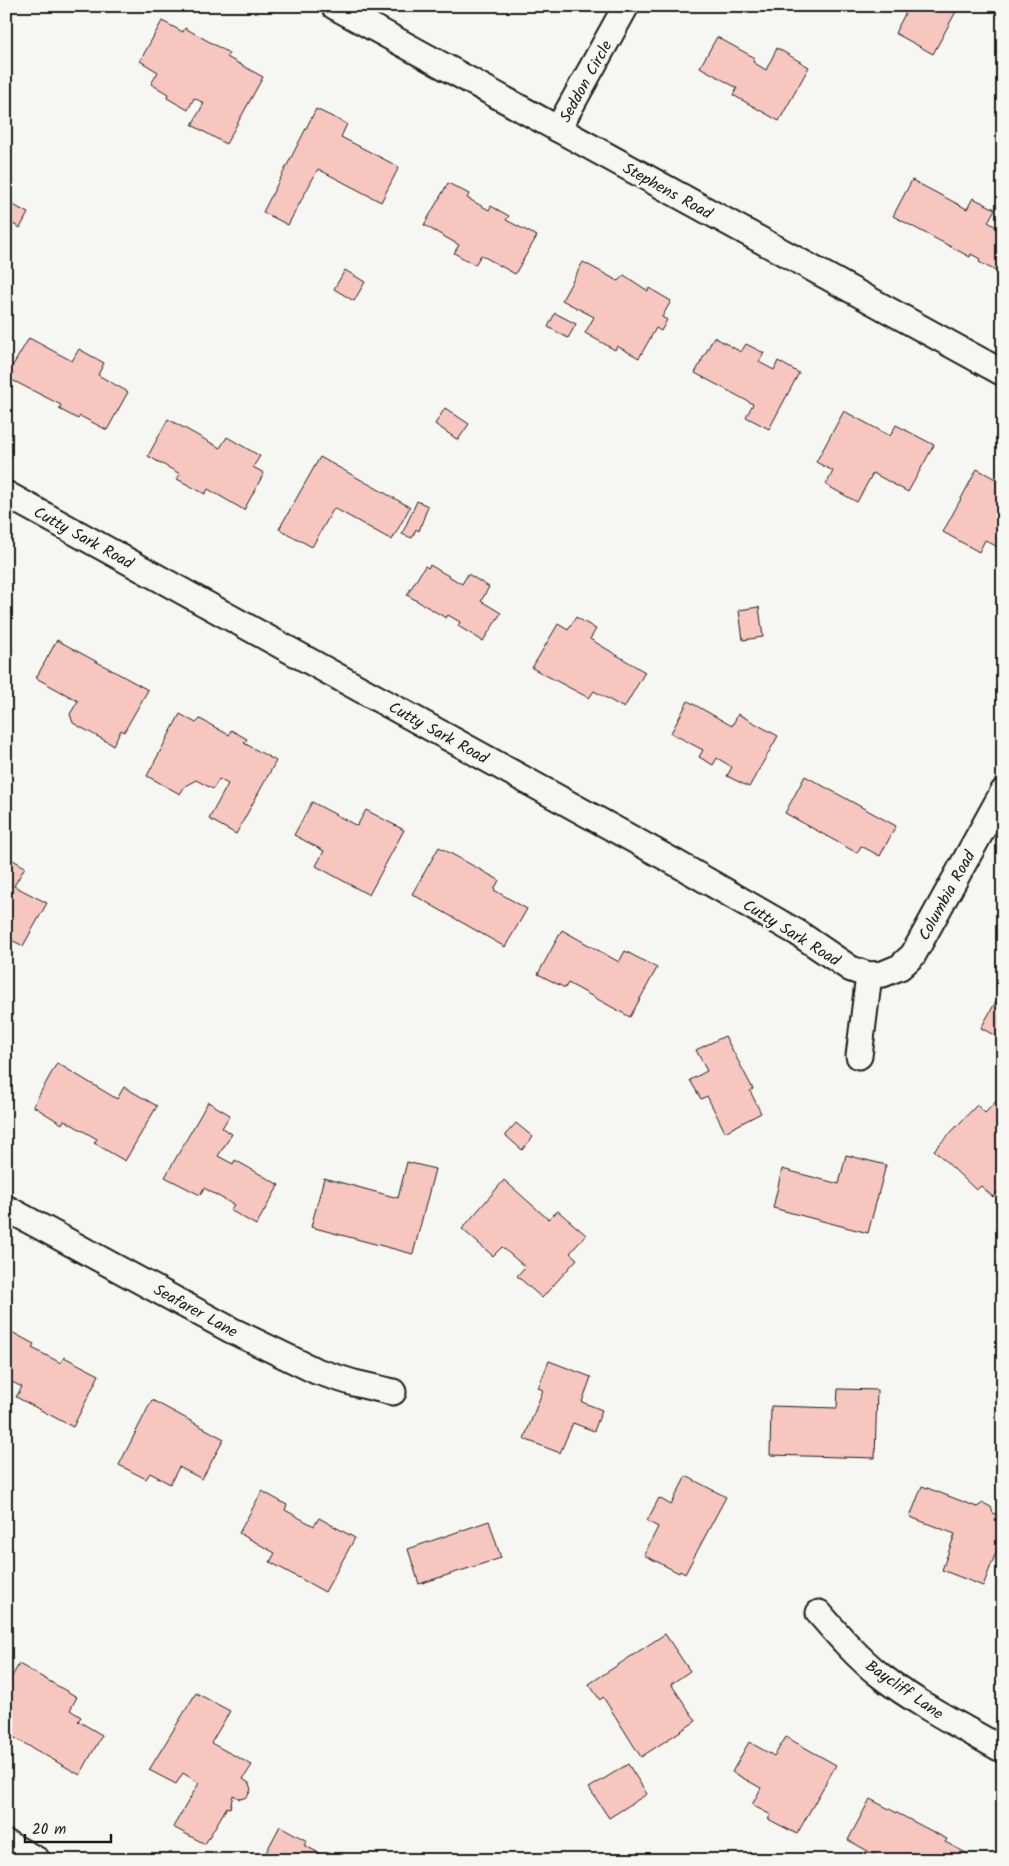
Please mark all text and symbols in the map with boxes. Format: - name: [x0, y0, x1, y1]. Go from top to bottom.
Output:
- street label: Seddon Circle: [553, 36, 619, 127]
- street label: Stephens Road: [618, 156, 718, 227]
- street label: Cutty Sark Road: [29, 500, 139, 577]
- street label: Cutty Sark Road: [384, 695, 494, 772]
- street label: Columbia Road: [912, 845, 983, 945]
- street label: Cutty Sark Road: [738, 893, 846, 974]
- street label: Seafarer Lane: [149, 1278, 242, 1345]
- street label: Baycliff Lane: [860, 1654, 948, 1726]
- scale bar: [25, 1811, 111, 1843]
- text: 20 m: [32, 1818, 66, 1842]

